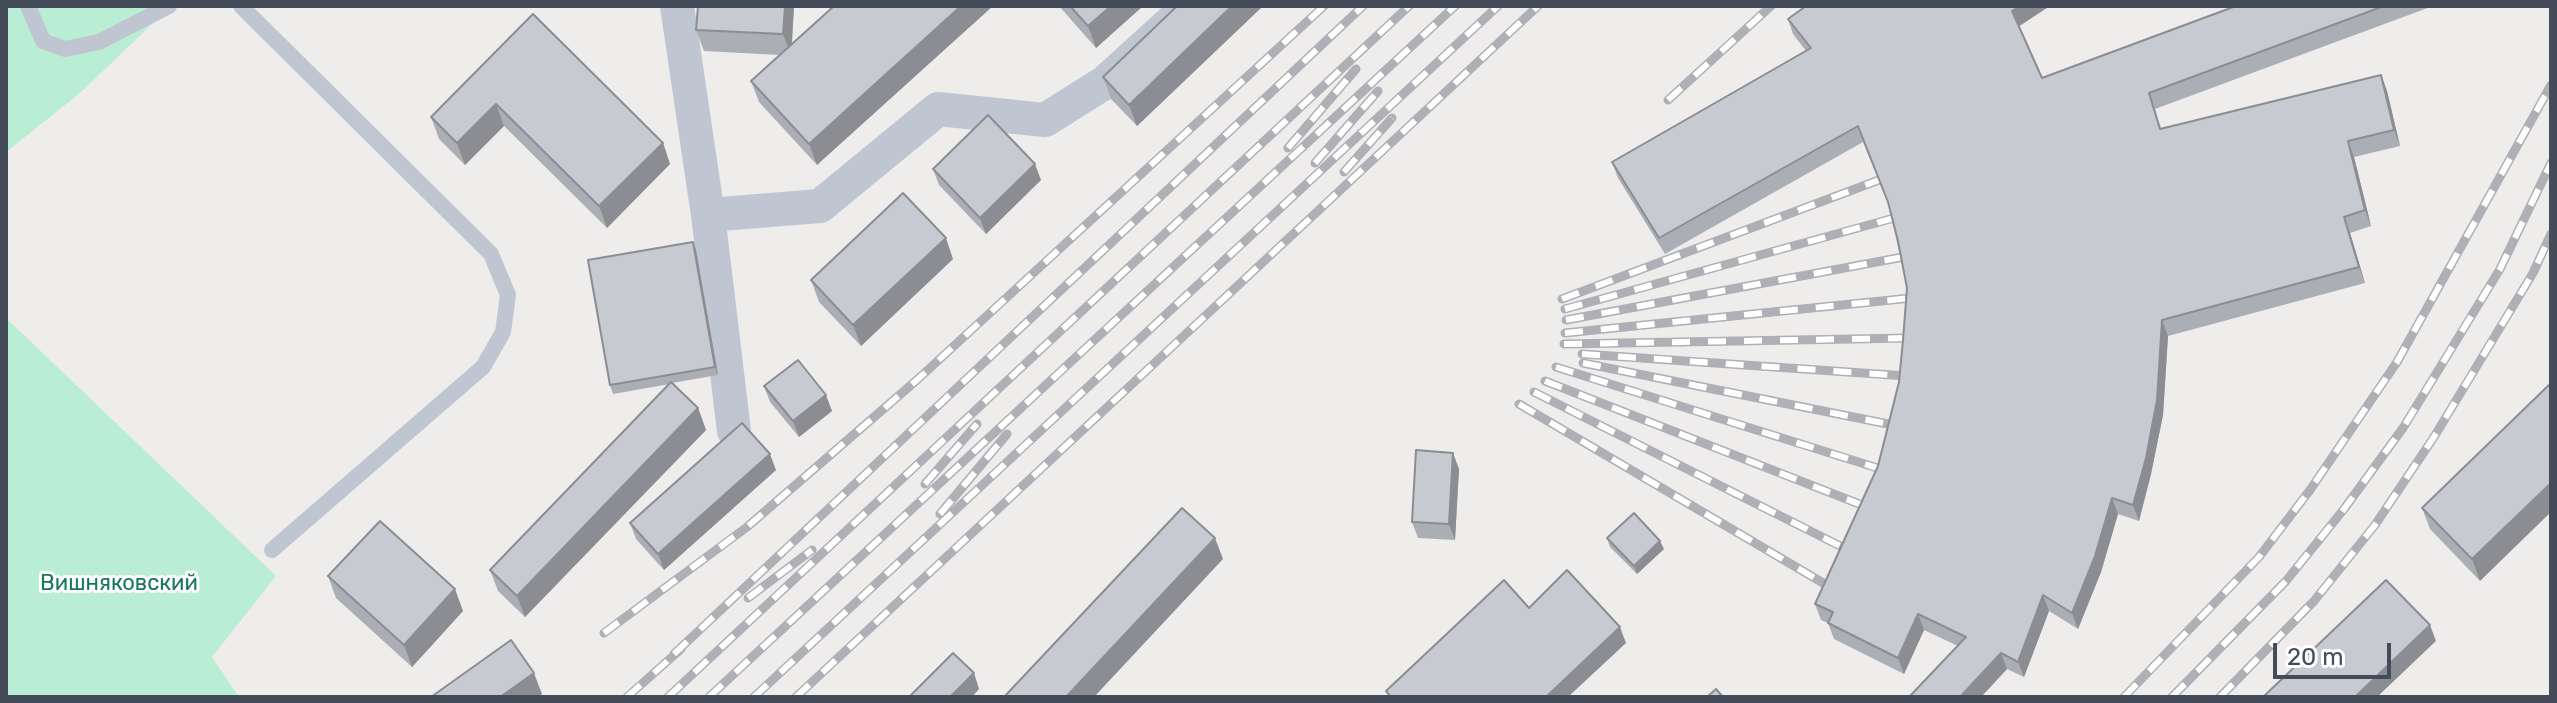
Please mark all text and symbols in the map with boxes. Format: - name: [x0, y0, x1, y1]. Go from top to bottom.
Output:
- park label: Вишняковский: [40, 571, 198, 597]
- scale bar: [2277, 627, 2395, 677]
- text: 20 m: [2287, 643, 2344, 671]

